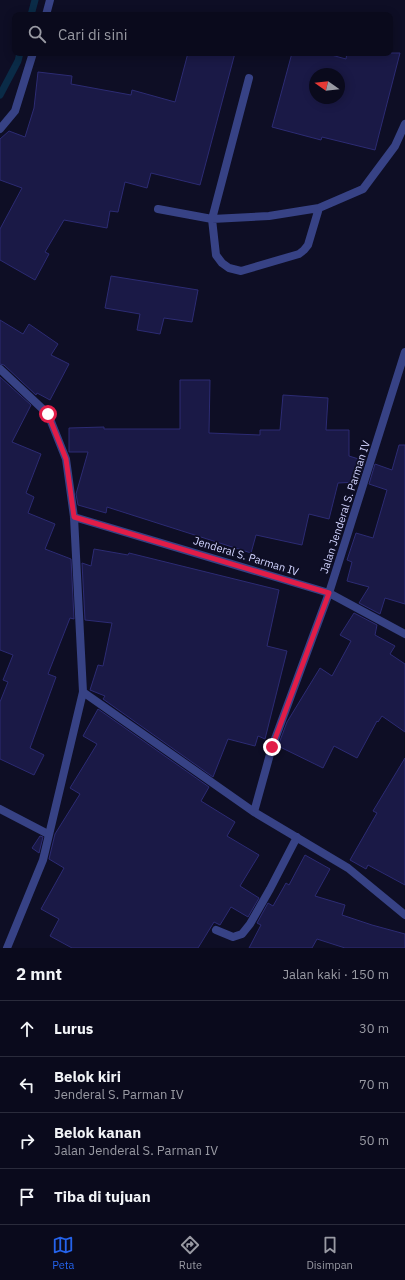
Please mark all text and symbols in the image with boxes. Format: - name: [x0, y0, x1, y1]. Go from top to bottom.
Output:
- search box: [12, 12, 393, 56]
- icon: search: [26, 23, 48, 45]
- text: Cari di sini: [58, 25, 127, 44]
- north arrow: [309, 68, 345, 104]
- route start: [39, 405, 57, 423]
- street label: Jalan Jenderal S. Parman IV: [317, 439, 373, 575]
- street label: Jenderal S. Parman IV: [192, 533, 301, 579]
- route end: [263, 738, 281, 756]
- text: 2 mnt: [16, 963, 62, 985]
- text: Jalan kaki · 150 m: [282, 966, 389, 983]
- icon: ahead: [16, 1018, 38, 1040]
- text: Lurus: [54, 1019, 93, 1038]
- text: 30 m: [359, 1020, 389, 1037]
- text: Belok kiri: [54, 1067, 121, 1086]
- icon: left: [16, 1074, 38, 1096]
- text: 70 m: [359, 1076, 389, 1093]
- text: Jenderal S. Parman IV: [54, 1086, 184, 1103]
- text: Belok kanan: [54, 1123, 141, 1142]
- icon: right: [16, 1130, 38, 1152]
- text: 50 m: [359, 1132, 389, 1149]
- text: Jalan Jenderal S. Parman IV: [54, 1142, 218, 1159]
- icon: arrive: [16, 1186, 38, 1208]
- text: Tiba di tujuan: [54, 1187, 151, 1206]
- tab: Peta: [52, 1234, 74, 1272]
- tab: Rute: [179, 1234, 202, 1272]
- tab: Disimpan: [306, 1234, 353, 1272]

